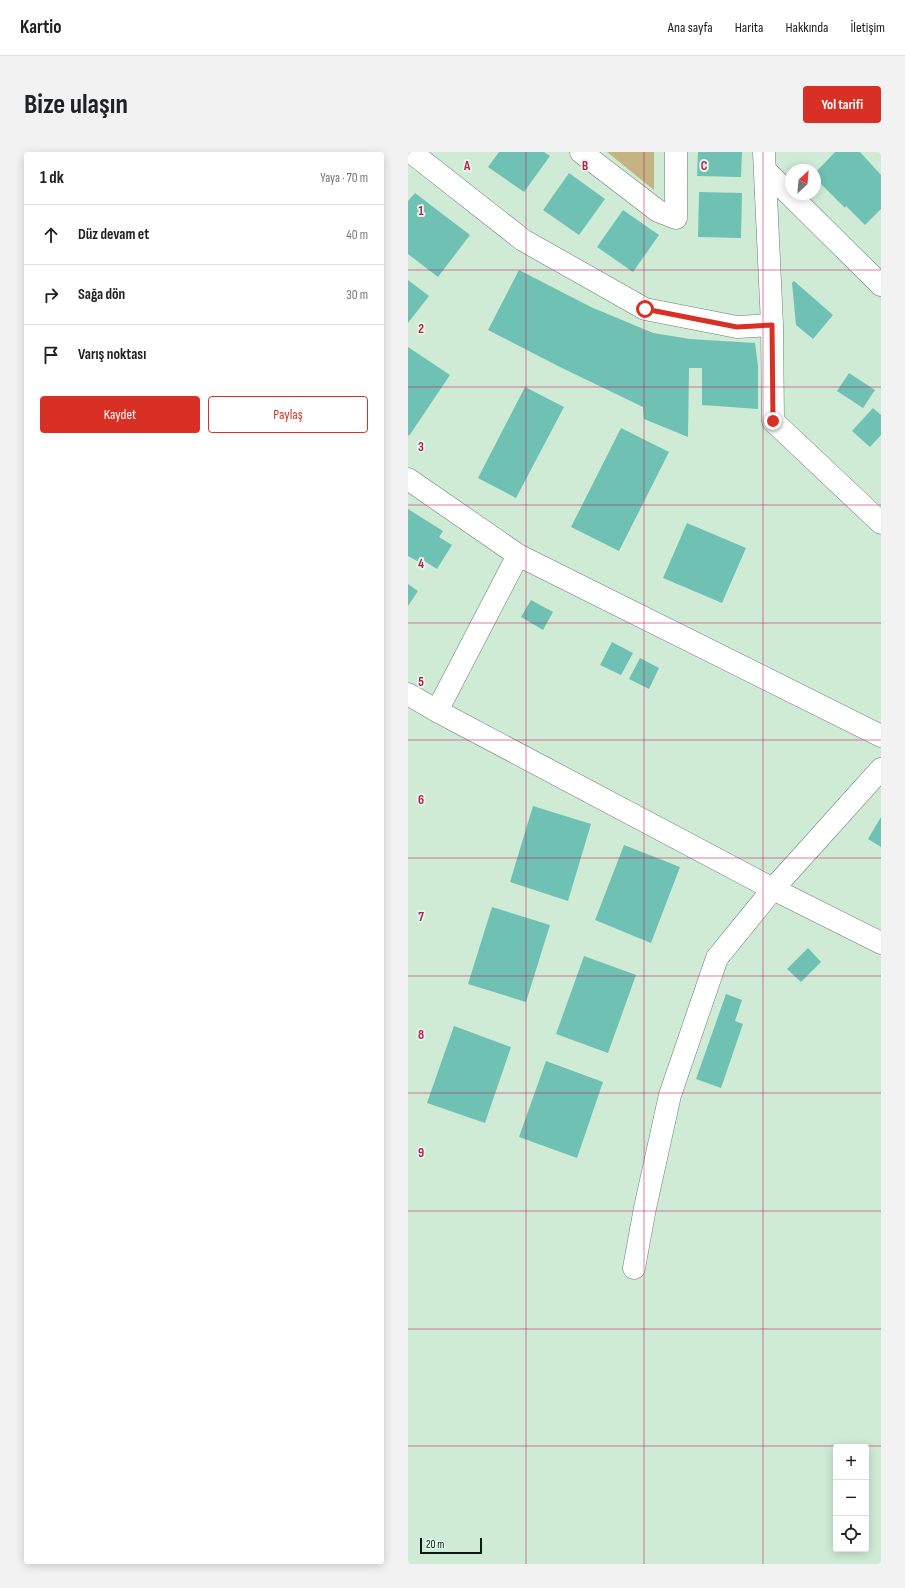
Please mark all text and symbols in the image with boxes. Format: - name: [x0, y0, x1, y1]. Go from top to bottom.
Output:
- text: Kartio: [20, 16, 62, 39]
- text: Ana sayfa: [668, 19, 713, 36]
- text: Harita: [735, 19, 763, 36]
- text: Hakkında: [785, 19, 828, 36]
- text: İletişim: [850, 19, 885, 36]
- button: Yol tarifi: [803, 86, 881, 123]
- text: Bize ulaşın: [24, 88, 128, 121]
- text: A: [463, 158, 471, 174]
- text: B: [582, 158, 588, 174]
- text: C: [701, 158, 708, 174]
- north arrow: [785, 164, 821, 200]
- text: 1 dk: [40, 168, 64, 188]
- text: Yaya · 70 m: [320, 170, 368, 186]
- text: 1: [418, 203, 424, 219]
- icon: ahead: [40, 224, 62, 246]
- text: Düz devam et: [78, 225, 149, 244]
- text: 40 m: [346, 227, 368, 243]
- icon: right: [40, 284, 62, 306]
- text: Sağa dön: [78, 285, 125, 304]
- text: 30 m: [346, 287, 368, 303]
- route start: [636, 300, 654, 318]
- text: 2: [418, 321, 424, 337]
- icon: arrive: [40, 344, 62, 366]
- text: Varış noktası: [78, 345, 146, 364]
- button: Kaydet: [40, 396, 200, 433]
- button: Paylaş: [208, 396, 368, 433]
- route end: [764, 412, 782, 430]
- text: 3: [418, 439, 424, 455]
- text: 4: [418, 556, 424, 572]
- text: 5: [418, 674, 424, 690]
- text: 6: [418, 792, 424, 808]
- text: 7: [418, 909, 424, 925]
- text: 8: [418, 1027, 424, 1043]
- text: 9: [418, 1145, 424, 1161]
- map controls: [833, 1444, 869, 1552]
- button: +: [833, 1444, 869, 1480]
- button: −: [833, 1480, 869, 1516]
- button: locate: [833, 1516, 869, 1552]
- scale bar: [420, 1536, 482, 1555]
- text: 20 m: [426, 1538, 444, 1551]

